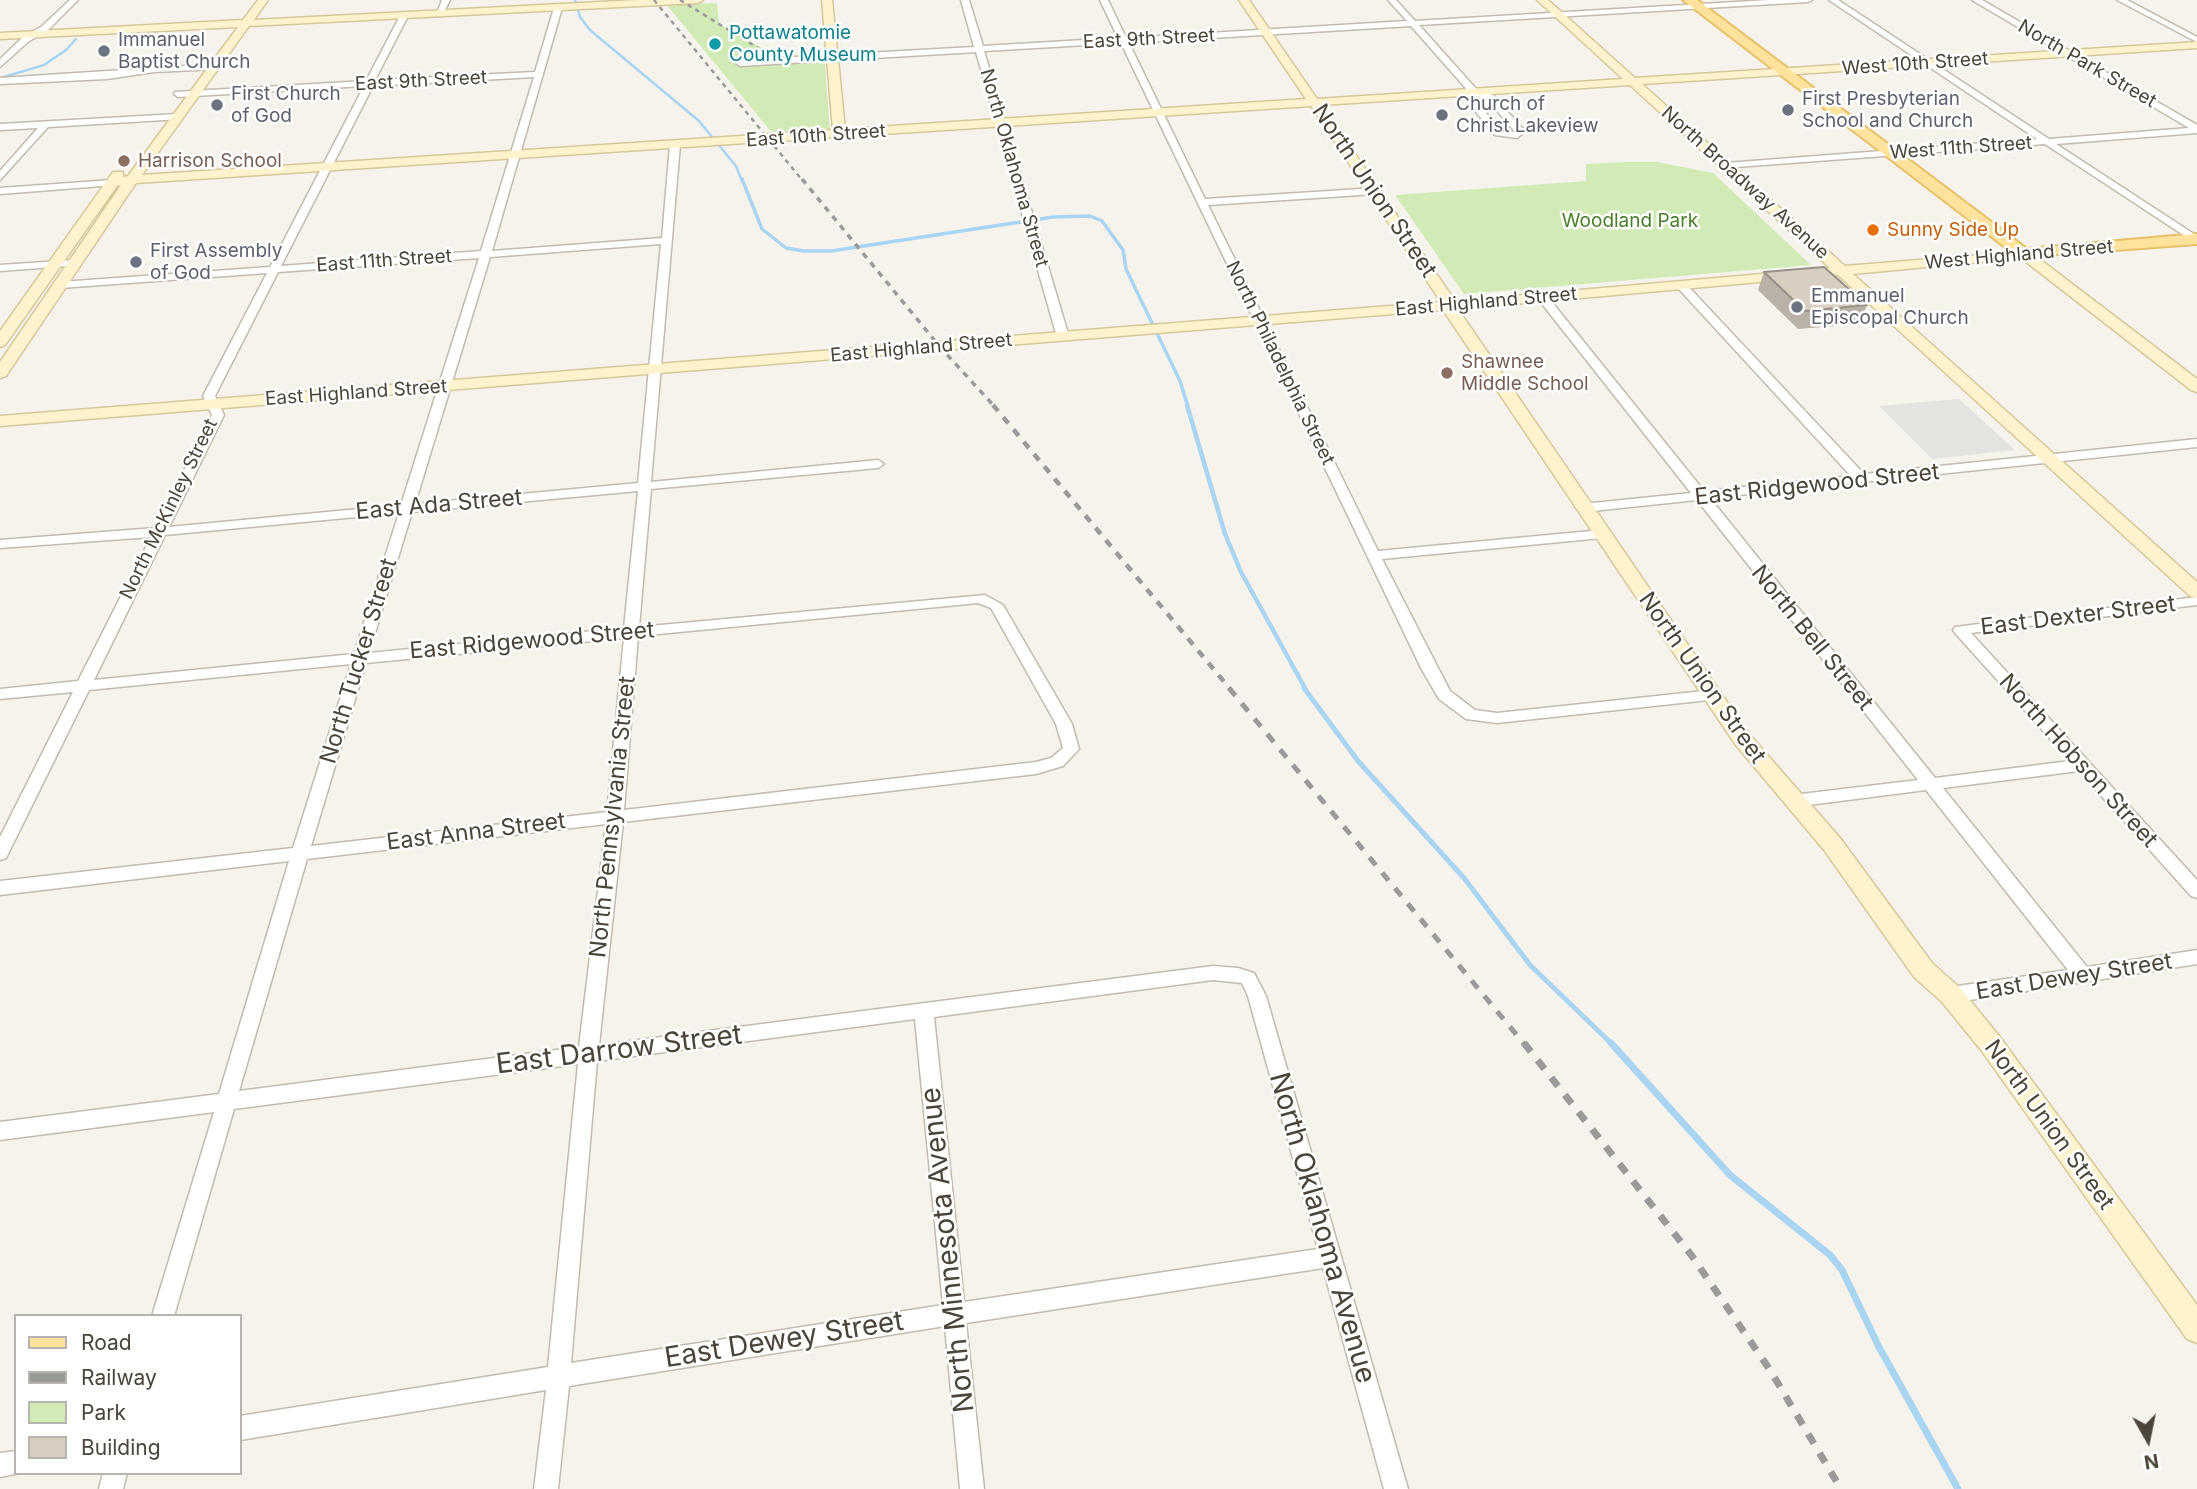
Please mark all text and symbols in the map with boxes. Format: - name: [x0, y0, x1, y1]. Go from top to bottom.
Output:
- street label: North Park Street: [2014, 15, 2160, 113]
- place label: Pottawatomie County Museum: [729, 22, 877, 66]
- street label: East 9th Street: [1082, 24, 1216, 54]
- place label: Immanuel Baptist Church: [118, 29, 250, 73]
- marker: Pottawatomie County Museum: [707, 36, 723, 52]
- marker: Immanuel Baptist Church: [96, 43, 112, 59]
- street label: West 10th Street: [1841, 48, 1989, 80]
- street label: East 9th Street: [354, 66, 488, 96]
- street label: North Oklahoma Street: [975, 66, 1053, 270]
- place label: First Church of God: [231, 83, 341, 127]
- place label: First Presbyterian School and Church: [1802, 88, 1973, 132]
- place label: Church of Christ Lakeview: [1456, 93, 1598, 137]
- marker: First Church of God: [209, 97, 225, 113]
- street label: North Union Street: [1306, 99, 1442, 283]
- street label: North Broadway Avenue: [1656, 102, 1834, 264]
- marker: First Presbyterian School and Church: [1780, 102, 1796, 118]
- marker: Church of Christ Lakeview: [1434, 107, 1450, 123]
- street label: East 10th Street: [745, 120, 887, 152]
- street label: West 11th Street: [1889, 132, 2033, 164]
- place label: Harrison School: [138, 150, 282, 172]
- marker: Harrison School: [116, 153, 132, 169]
- park label: Woodland Park: [1562, 210, 1698, 232]
- place label: Sunny Side Up: [1887, 219, 2019, 241]
- marker: Sunny Side Up: [1865, 222, 1881, 238]
- street label: West Highland Street: [1924, 235, 2114, 275]
- place label: First Assembly of God: [150, 240, 282, 284]
- street label: East 11th Street: [315, 245, 453, 277]
- marker: First Assembly of God: [128, 254, 144, 270]
- street label: North Philadelphia Street: [1221, 258, 1339, 468]
- street label: East Highland Street: [1394, 283, 1578, 321]
- place label: Emmanuel Episcopal Church: [1811, 285, 1969, 329]
- marker: Emmanuel Episcopal Church: [1789, 299, 1805, 315]
- street label: East Highland Street: [829, 329, 1013, 367]
- place label: Shawnee Middle School: [1461, 351, 1589, 395]
- marker: Shawnee Middle School: [1439, 365, 1455, 381]
- street label: East Highland Street: [264, 375, 448, 411]
- street label: North McKinley Street: [115, 415, 223, 603]
- street label: East Ridgewood Street: [1693, 458, 1941, 512]
- street label: East Ada Street: [355, 484, 523, 526]
- street label: North Tucker Street: [315, 555, 403, 767]
- street label: North Bell Street: [1745, 560, 1879, 716]
- street label: North Union Street: [1633, 587, 1771, 769]
- street label: East Dexter Street: [1979, 590, 2177, 642]
- street label: East Ridgewood Street: [408, 617, 656, 665]
- street label: North Hobson Street: [1993, 669, 2163, 853]
- street label: North Pennsylvania Street: [584, 675, 642, 959]
- street label: East Anna Street: [385, 807, 567, 857]
- street label: East Dewey Street: [1974, 948, 2174, 1006]
- street label: East Darrow Street: [494, 1018, 744, 1082]
- street label: North Union Street: [1978, 1035, 2120, 1215]
- street label: North Oklahoma Avenue: [1262, 1069, 1382, 1387]
- street label: North Minnesota Avenue: [914, 1086, 982, 1414]
- street label: East Dewey Street: [662, 1305, 906, 1375]
- legend: [14, 1314, 242, 1475]
- text: Road: [81, 1330, 132, 1355]
- text: Railway: [81, 1365, 157, 1390]
- text: Park: [81, 1400, 126, 1425]
- north arrow: [2113, 1405, 2183, 1475]
- text: Building: [81, 1435, 161, 1460]
- text: N: [2142, 1449, 2160, 1474]

